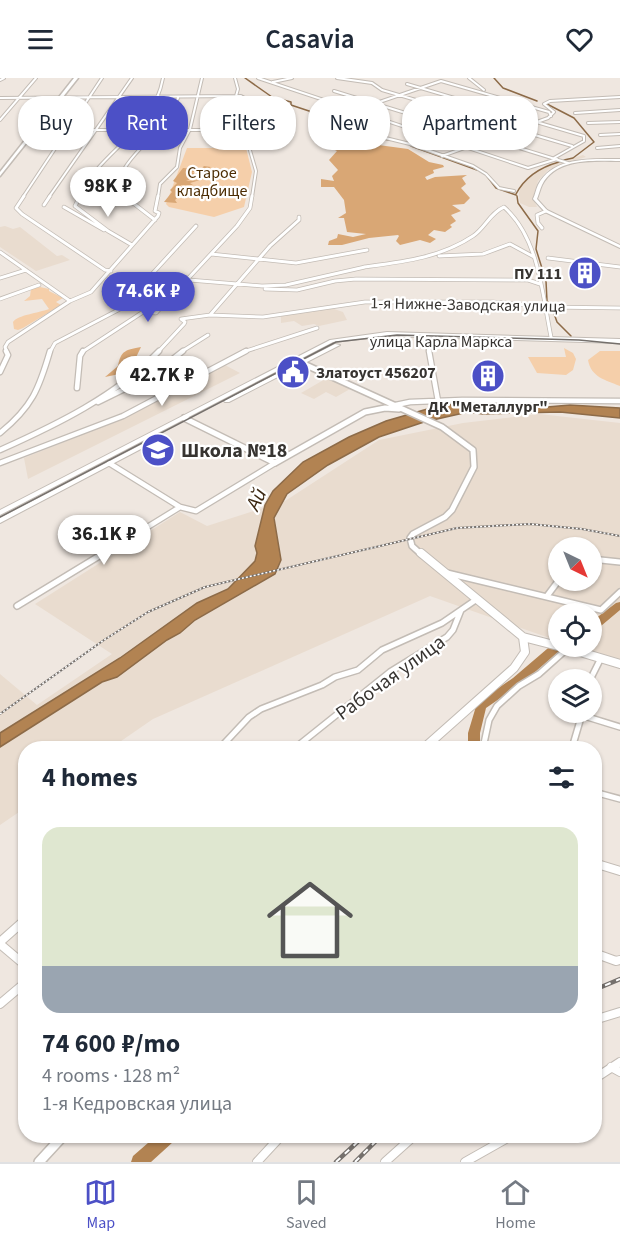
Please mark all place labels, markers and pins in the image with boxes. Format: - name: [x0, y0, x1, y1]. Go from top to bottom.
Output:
- pin: 98K ₽: [66, 167, 150, 218]
- building icon: ПУ 111: [567, 255, 603, 291]
- place label: ПУ 111: [514, 263, 562, 285]
- pin: 74.6K ₽: [93, 272, 203, 323]
- public building icon: Златоуст 456207: [275, 354, 311, 390]
- pin: 42.7K ₽: [107, 356, 217, 407]
- building icon: ДК "Металлург": [470, 358, 506, 394]
- place label: Златоуст 456207: [316, 362, 436, 384]
- place label: ДК "Металлург": [428, 396, 548, 418]
- school or university icon: Школа №18: [140, 432, 176, 468]
- place label: Школа №18: [181, 437, 287, 465]
- pin: 36.1K ₽: [49, 515, 159, 566]

